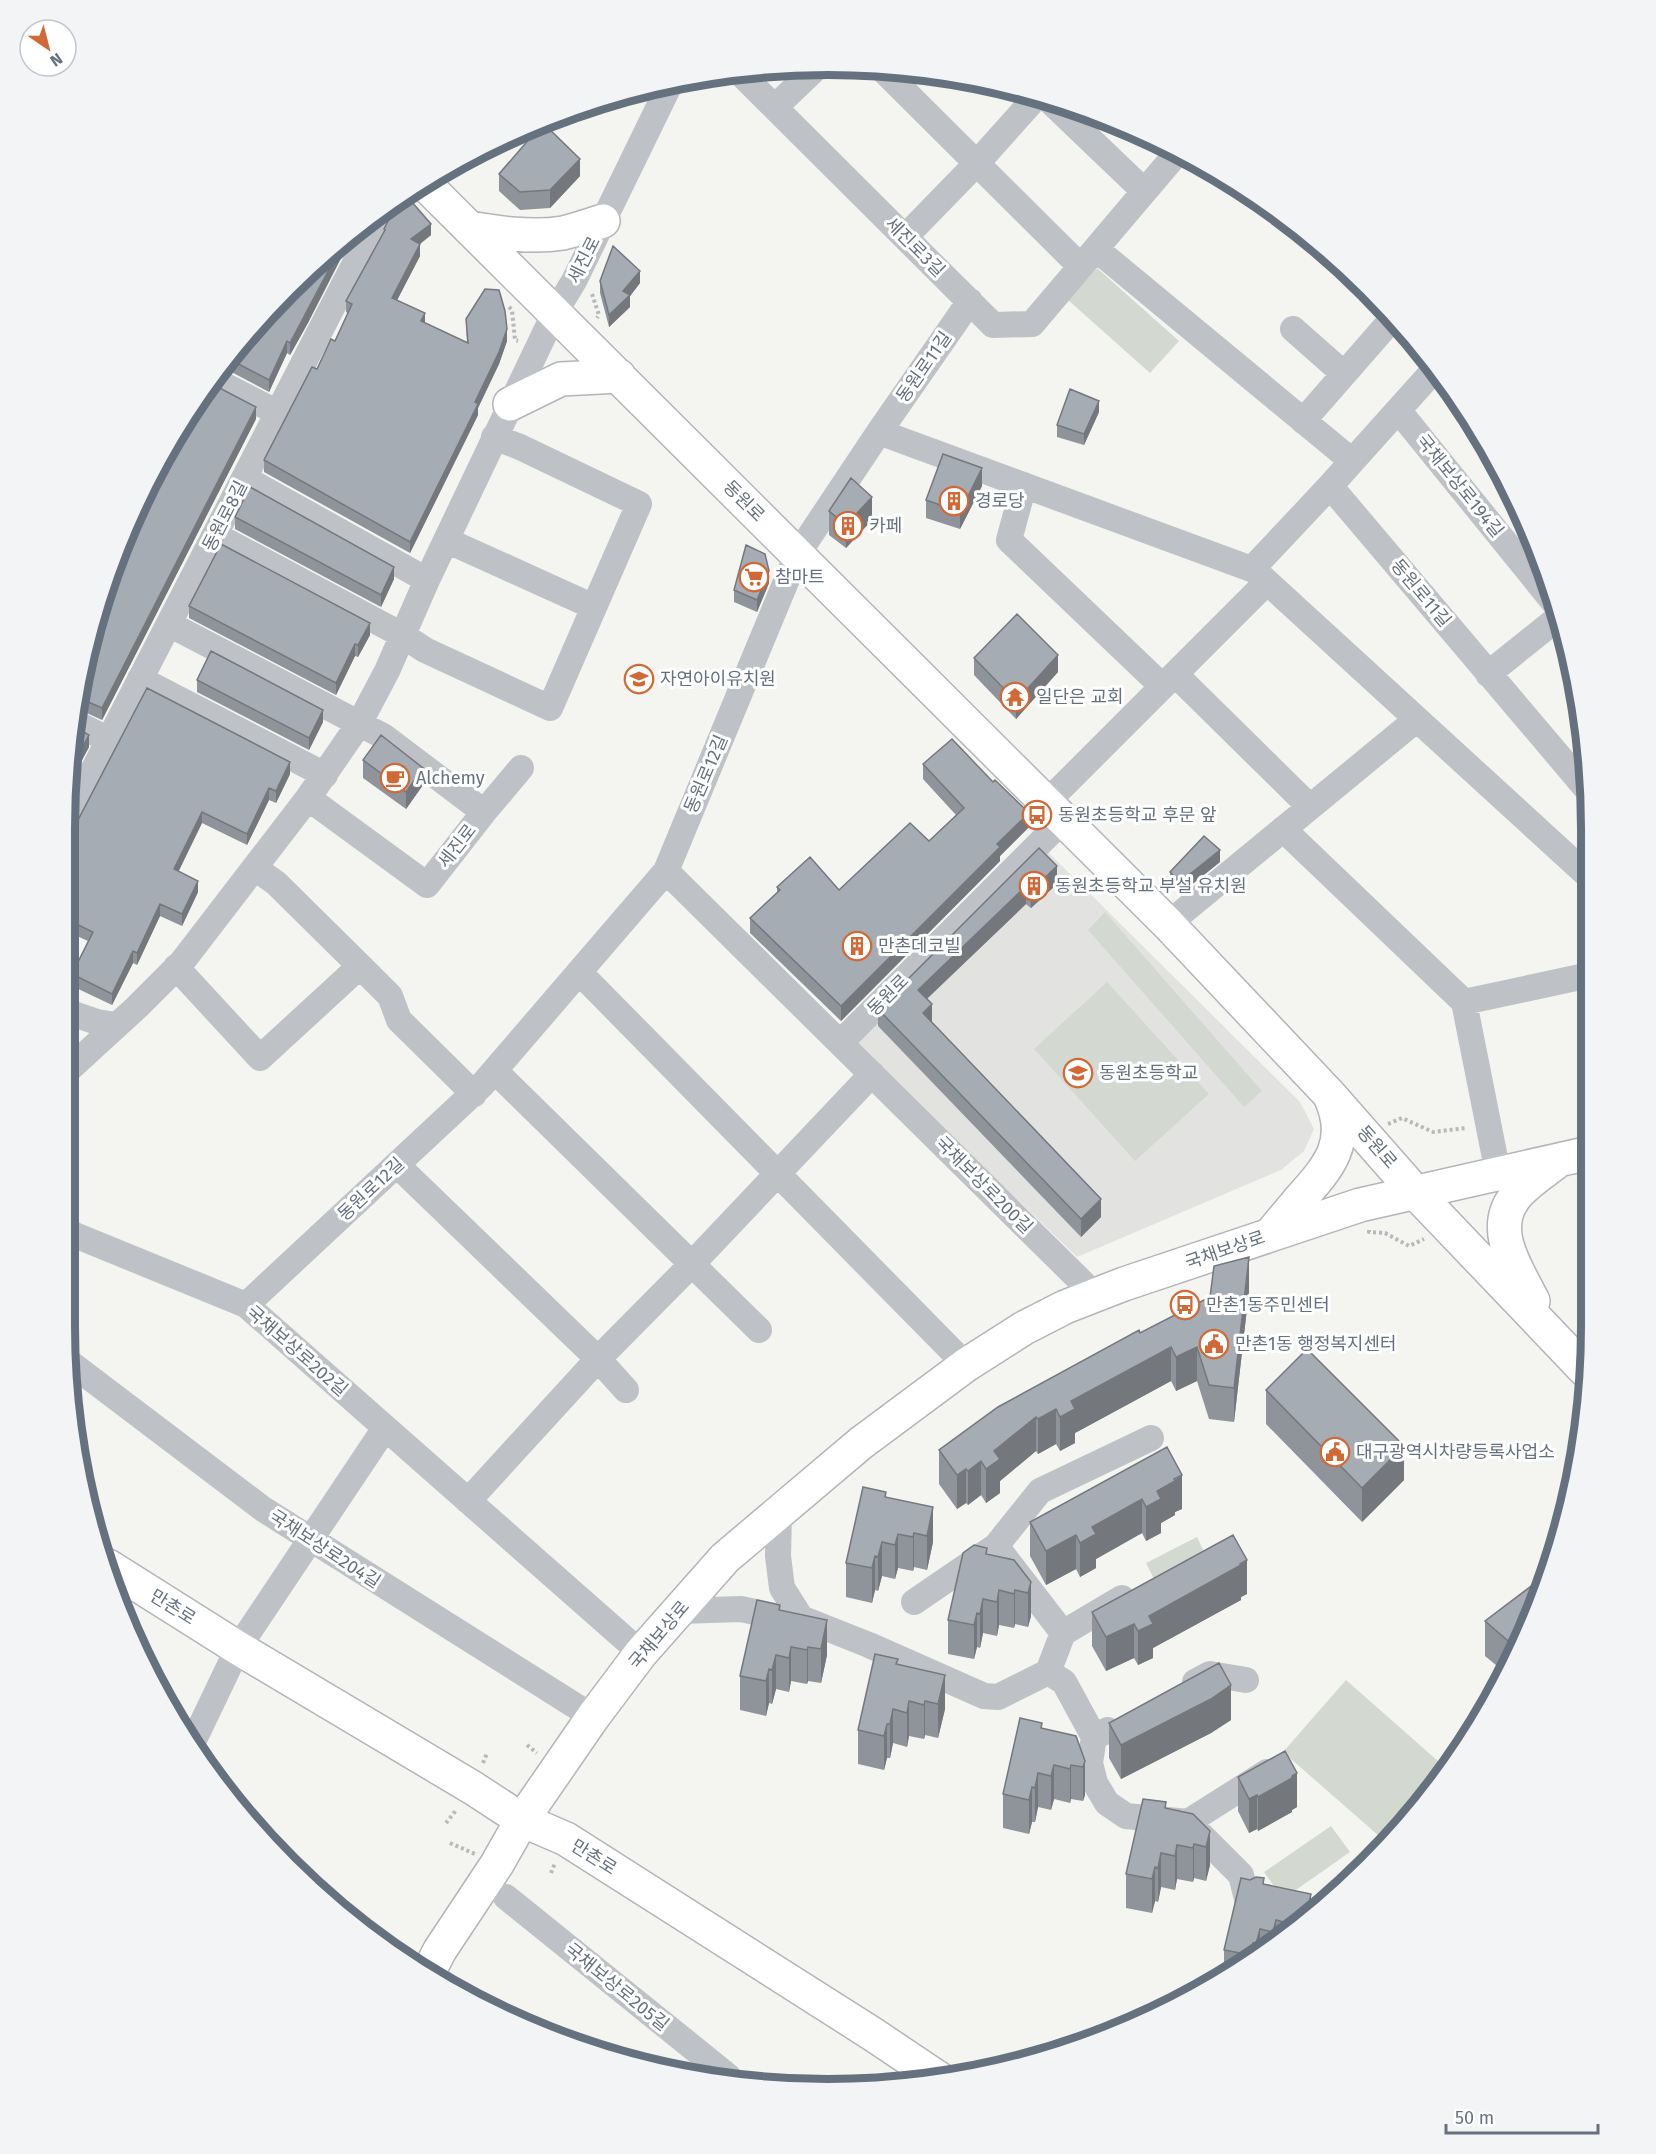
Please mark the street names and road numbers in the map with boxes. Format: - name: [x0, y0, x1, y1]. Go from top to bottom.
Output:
- street label: 세진로3길: [881, 213, 949, 281]
- street label: 세진로: [563, 233, 605, 287]
- street label: 동원로11길: [892, 327, 956, 407]
- street label: 국채보상로194길: [1412, 430, 1508, 542]
- street label: 동원로: [719, 476, 769, 526]
- street label: 동원로8길: [198, 477, 252, 555]
- street label: 동원로11길: [1386, 555, 1456, 631]
- street label: 동원로12길: [680, 732, 732, 816]
- street label: 세진로: [433, 820, 481, 872]
- street label: 동원로: [863, 970, 913, 1020]
- street label: 동원로: [1352, 1121, 1402, 1173]
- street label: 국채보상로200길: [931, 1132, 1037, 1238]
- street label: 동원로12길: [333, 1153, 409, 1225]
- street label: 국채보상로: [1182, 1226, 1268, 1274]
- street label: 국채보상로202길: [242, 1301, 352, 1401]
- street label: 국채보상로204길: [265, 1505, 385, 1593]
- street label: 만촌로: [146, 1585, 200, 1629]
- street label: 국채보상로: [624, 1596, 694, 1674]
- street label: 만촌로: [567, 1835, 621, 1879]
- street label: 국채보상로205길: [561, 1938, 673, 2036]

